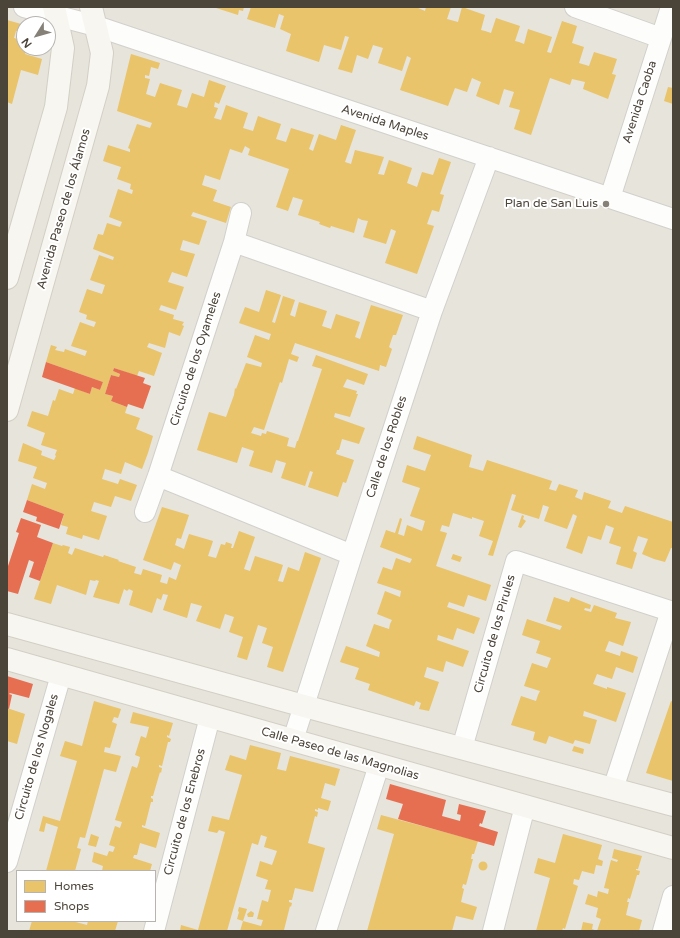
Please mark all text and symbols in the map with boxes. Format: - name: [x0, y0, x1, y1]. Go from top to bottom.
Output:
- north arrow: [16, 16, 56, 56]
- text: N: [19, 35, 35, 50]
- street label: Avenida Caoba: [620, 59, 660, 145]
- street label: Avenida Maples: [340, 102, 430, 144]
- street label: Avenida Paseo de los Álamos: [34, 127, 94, 291]
- place label: Plan de San Luis: [505, 197, 598, 211]
- marker: Plan de San Luis: [601, 199, 611, 209]
- street label: Circuito de los Oyameles: [167, 290, 225, 428]
- street label: Calle de los Robles: [364, 394, 410, 500]
- street label: Circuito de los Pirules: [471, 573, 519, 695]
- street label: Circuito de los Nogales: [12, 692, 62, 822]
- street label: Calle Paseo de las Magnolias: [259, 725, 421, 783]
- street label: Circuito de los Enebros: [161, 747, 209, 877]
- legend: [16, 870, 156, 922]
- text: Homes: [54, 879, 94, 893]
- text: Shops: [54, 899, 89, 913]

